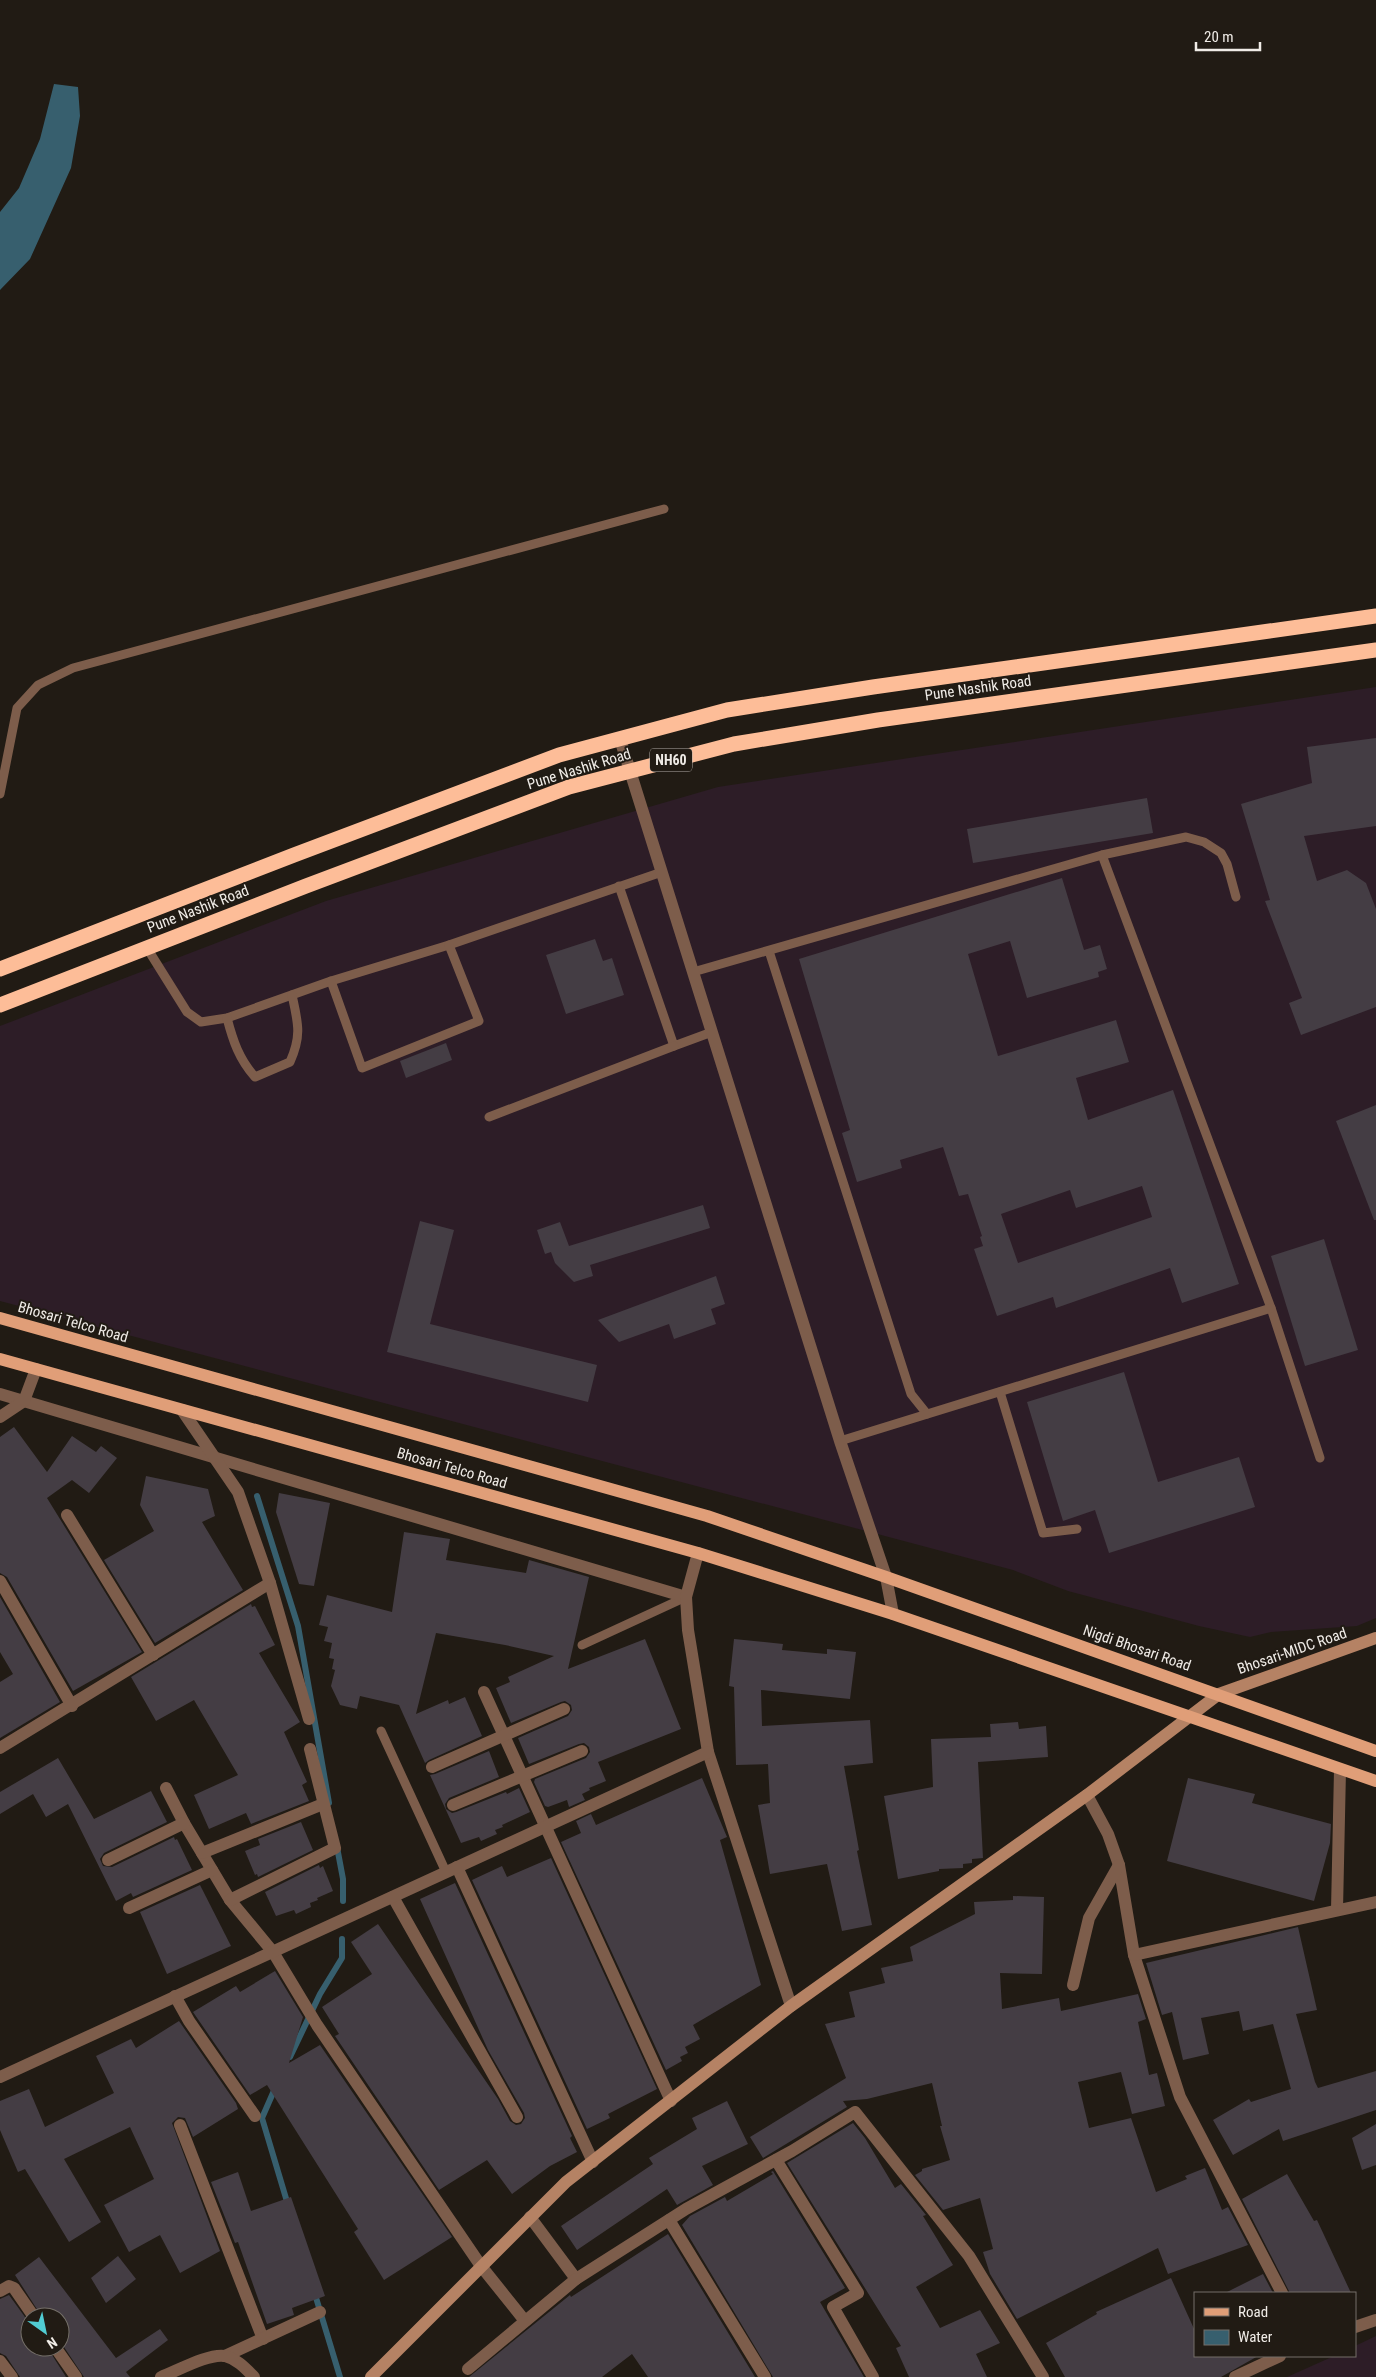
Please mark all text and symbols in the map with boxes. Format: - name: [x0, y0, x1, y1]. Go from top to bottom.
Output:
- scale bar: [1196, 20, 1260, 52]
- text: 20 m: [1204, 28, 1234, 46]
- street label: Pune Nashik Road: [923, 672, 1033, 704]
- street label: Pune Nashik Road: [525, 745, 633, 793]
- road number: NH60: [650, 748, 692, 772]
- street label: Pune Nashik Road: [145, 881, 251, 937]
- street label: Bhosari Telco Road: [16, 1298, 130, 1346]
- street label: Bhosari Telco Road: [395, 1444, 509, 1492]
- street label: Nigdi Bhosari Road: [1081, 1621, 1193, 1675]
- street label: Bhosari-MIDC Road: [1235, 1624, 1349, 1678]
- legend: [1194, 2292, 1356, 2357]
- text: Road: [1238, 2303, 1268, 2321]
- north arrow: [20, 2307, 70, 2357]
- text: Water: [1238, 2328, 1273, 2346]
- text: N: [44, 2334, 60, 2352]

